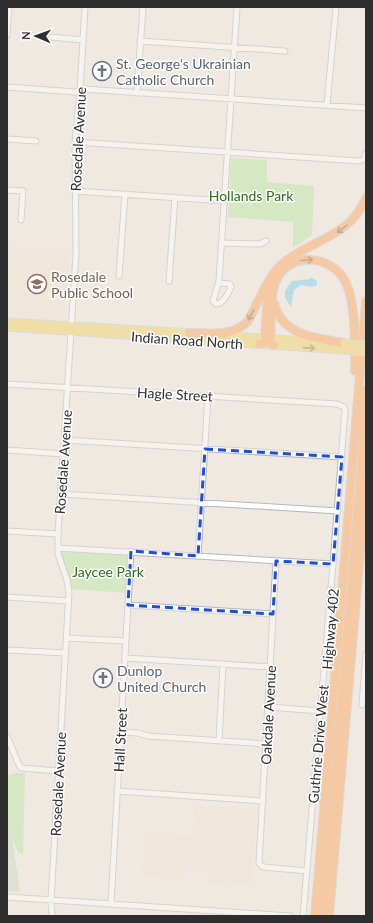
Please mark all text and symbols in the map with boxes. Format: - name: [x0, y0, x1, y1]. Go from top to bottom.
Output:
- north arrow: [16, 16, 56, 56]
- text: N: [19, 31, 32, 40]
- place label: St. George's Ukrainian Catholic Church: [116, 55, 251, 88]
- church icon: St. George's Ukrainian Catholic Church: [91, 60, 113, 82]
- street label: Rosedale Avenue: [67, 86, 89, 192]
- park label: Hollands Park: [209, 187, 294, 204]
- one-way arrow: [337, 224, 348, 233]
- one-way arrow: [300, 256, 313, 264]
- place label: Rosedale Public School: [51, 268, 133, 301]
- school or university icon: Rosedale Public School: [26, 273, 48, 295]
- one-way arrow: [247, 308, 255, 320]
- street label: Indian Road North: [130, 328, 244, 352]
- one-way arrow: [302, 344, 315, 351]
- street label: Hagle Street: [137, 384, 213, 404]
- street label: Rosedale Avenue: [51, 409, 75, 515]
- park label: Jaycee Park: [72, 563, 145, 580]
- street label: Highway 402: [318, 588, 342, 670]
- place label: Dunlop United Church: [117, 662, 206, 695]
- street label: Oakdale Avenue: [257, 665, 279, 765]
- church icon: Dunlop United Church: [92, 667, 114, 689]
- street label: Guthrie Drive West: [304, 684, 332, 804]
- street label: Hall Street: [110, 707, 130, 773]
- street label: Rosedale Avenue: [47, 731, 69, 837]

